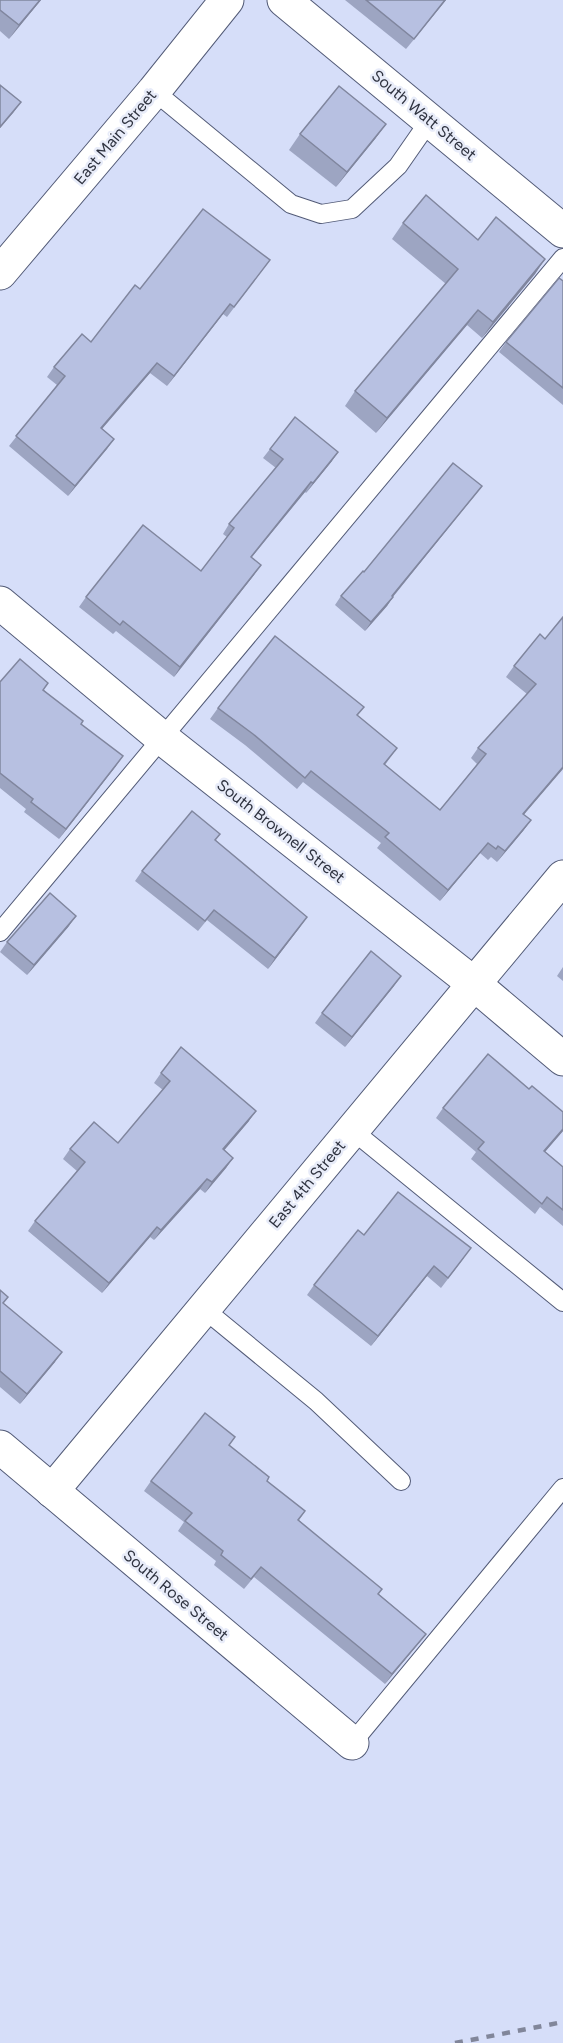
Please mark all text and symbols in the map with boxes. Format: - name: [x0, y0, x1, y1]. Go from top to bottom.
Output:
- street label: South Watt Street: [368, 66, 480, 164]
- street label: East Main Street: [70, 86, 160, 188]
- street label: South Brownell Street: [213, 775, 349, 887]
- street label: East 4th Street: [265, 1136, 349, 1232]
- street label: South Rose Street: [120, 1546, 232, 1644]

